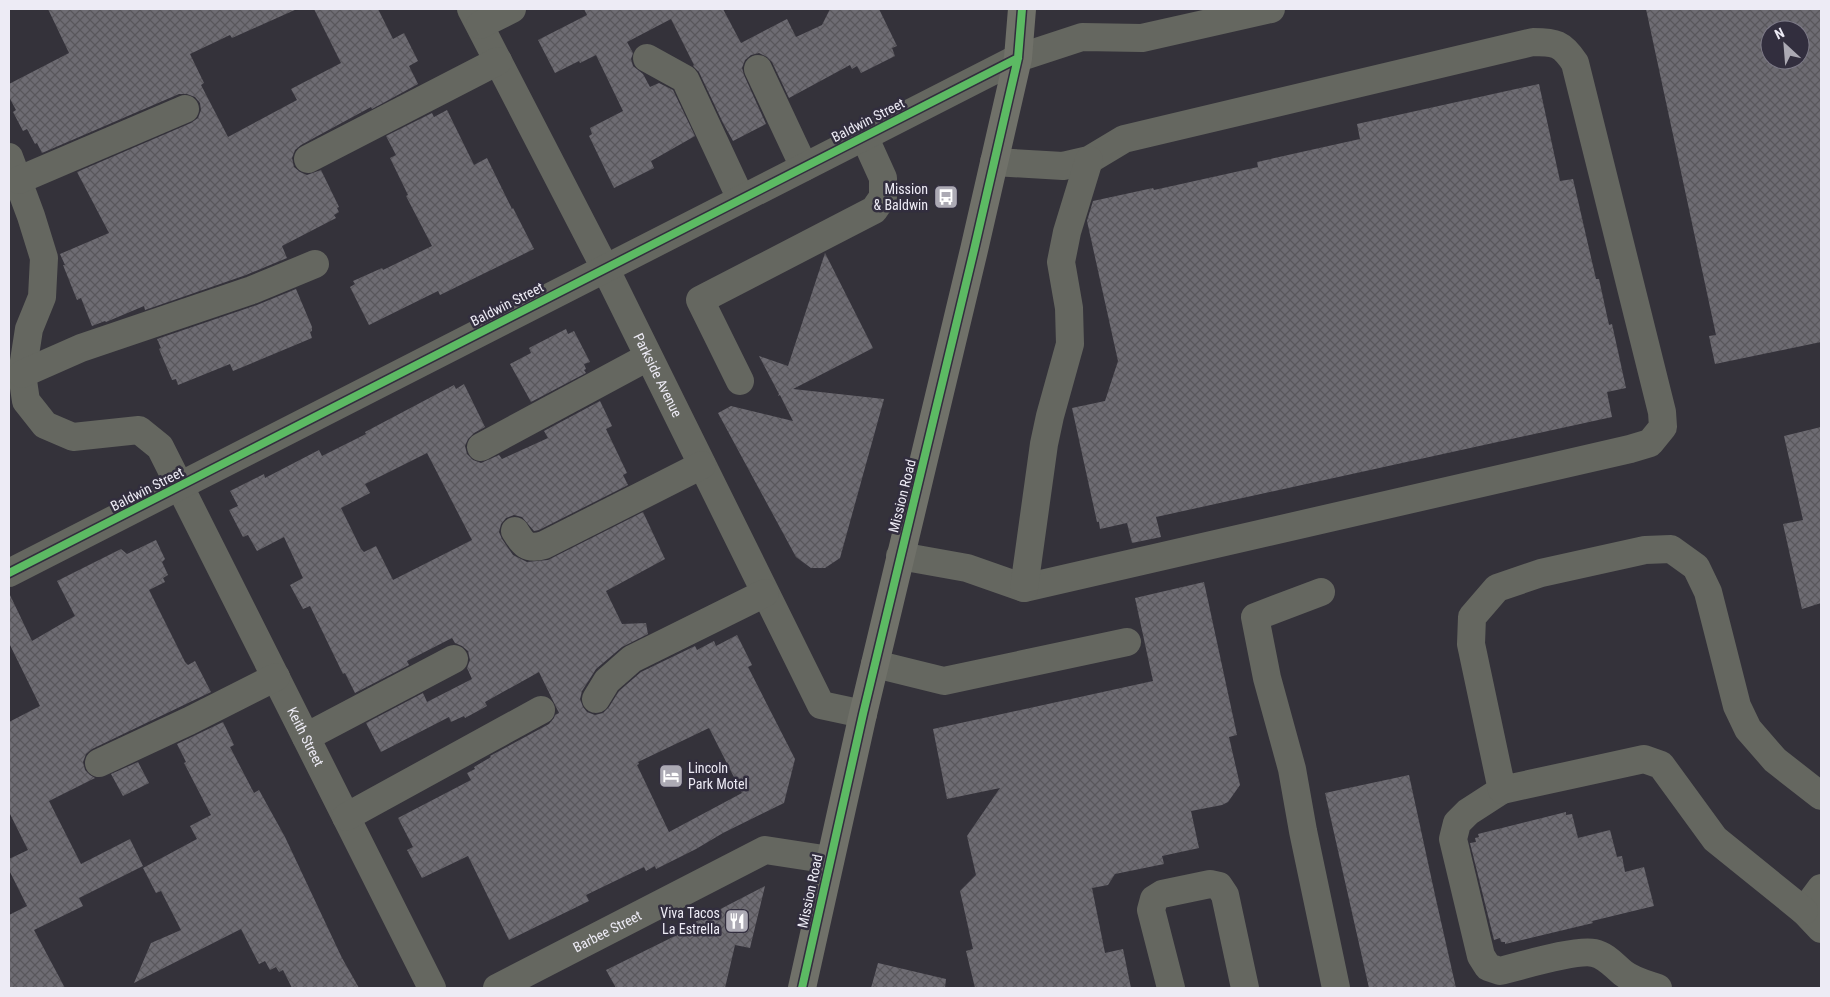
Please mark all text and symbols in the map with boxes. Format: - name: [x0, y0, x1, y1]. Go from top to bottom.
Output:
- north arrow: [1760, 20, 1810, 70]
- text: N: [1772, 24, 1787, 42]
- street label: Baldwin Street: [829, 95, 907, 145]
- place label: Mission & Baldwin: [874, 181, 928, 213]
- bus stop icon: Mission & Baldwin: [933, 184, 959, 210]
- street label: Baldwin Street: [468, 279, 546, 329]
- street label: Parkside Avenue: [630, 330, 686, 420]
- street label: Mission Road: [885, 458, 919, 534]
- street label: Baldwin Street: [108, 464, 186, 514]
- street label: Keith Street: [284, 704, 327, 769]
- place label: Lincoln Park Motel: [688, 760, 748, 792]
- hotel icon: Lincoln Park Motel: [658, 763, 684, 789]
- street label: Mission Road: [794, 853, 826, 929]
- place label: Viva Tacos La Estrella: [660, 905, 720, 937]
- street label: Barbee Street: [570, 907, 644, 955]
- restaurant icon: Viva Tacos La Estrella: [724, 908, 750, 934]

